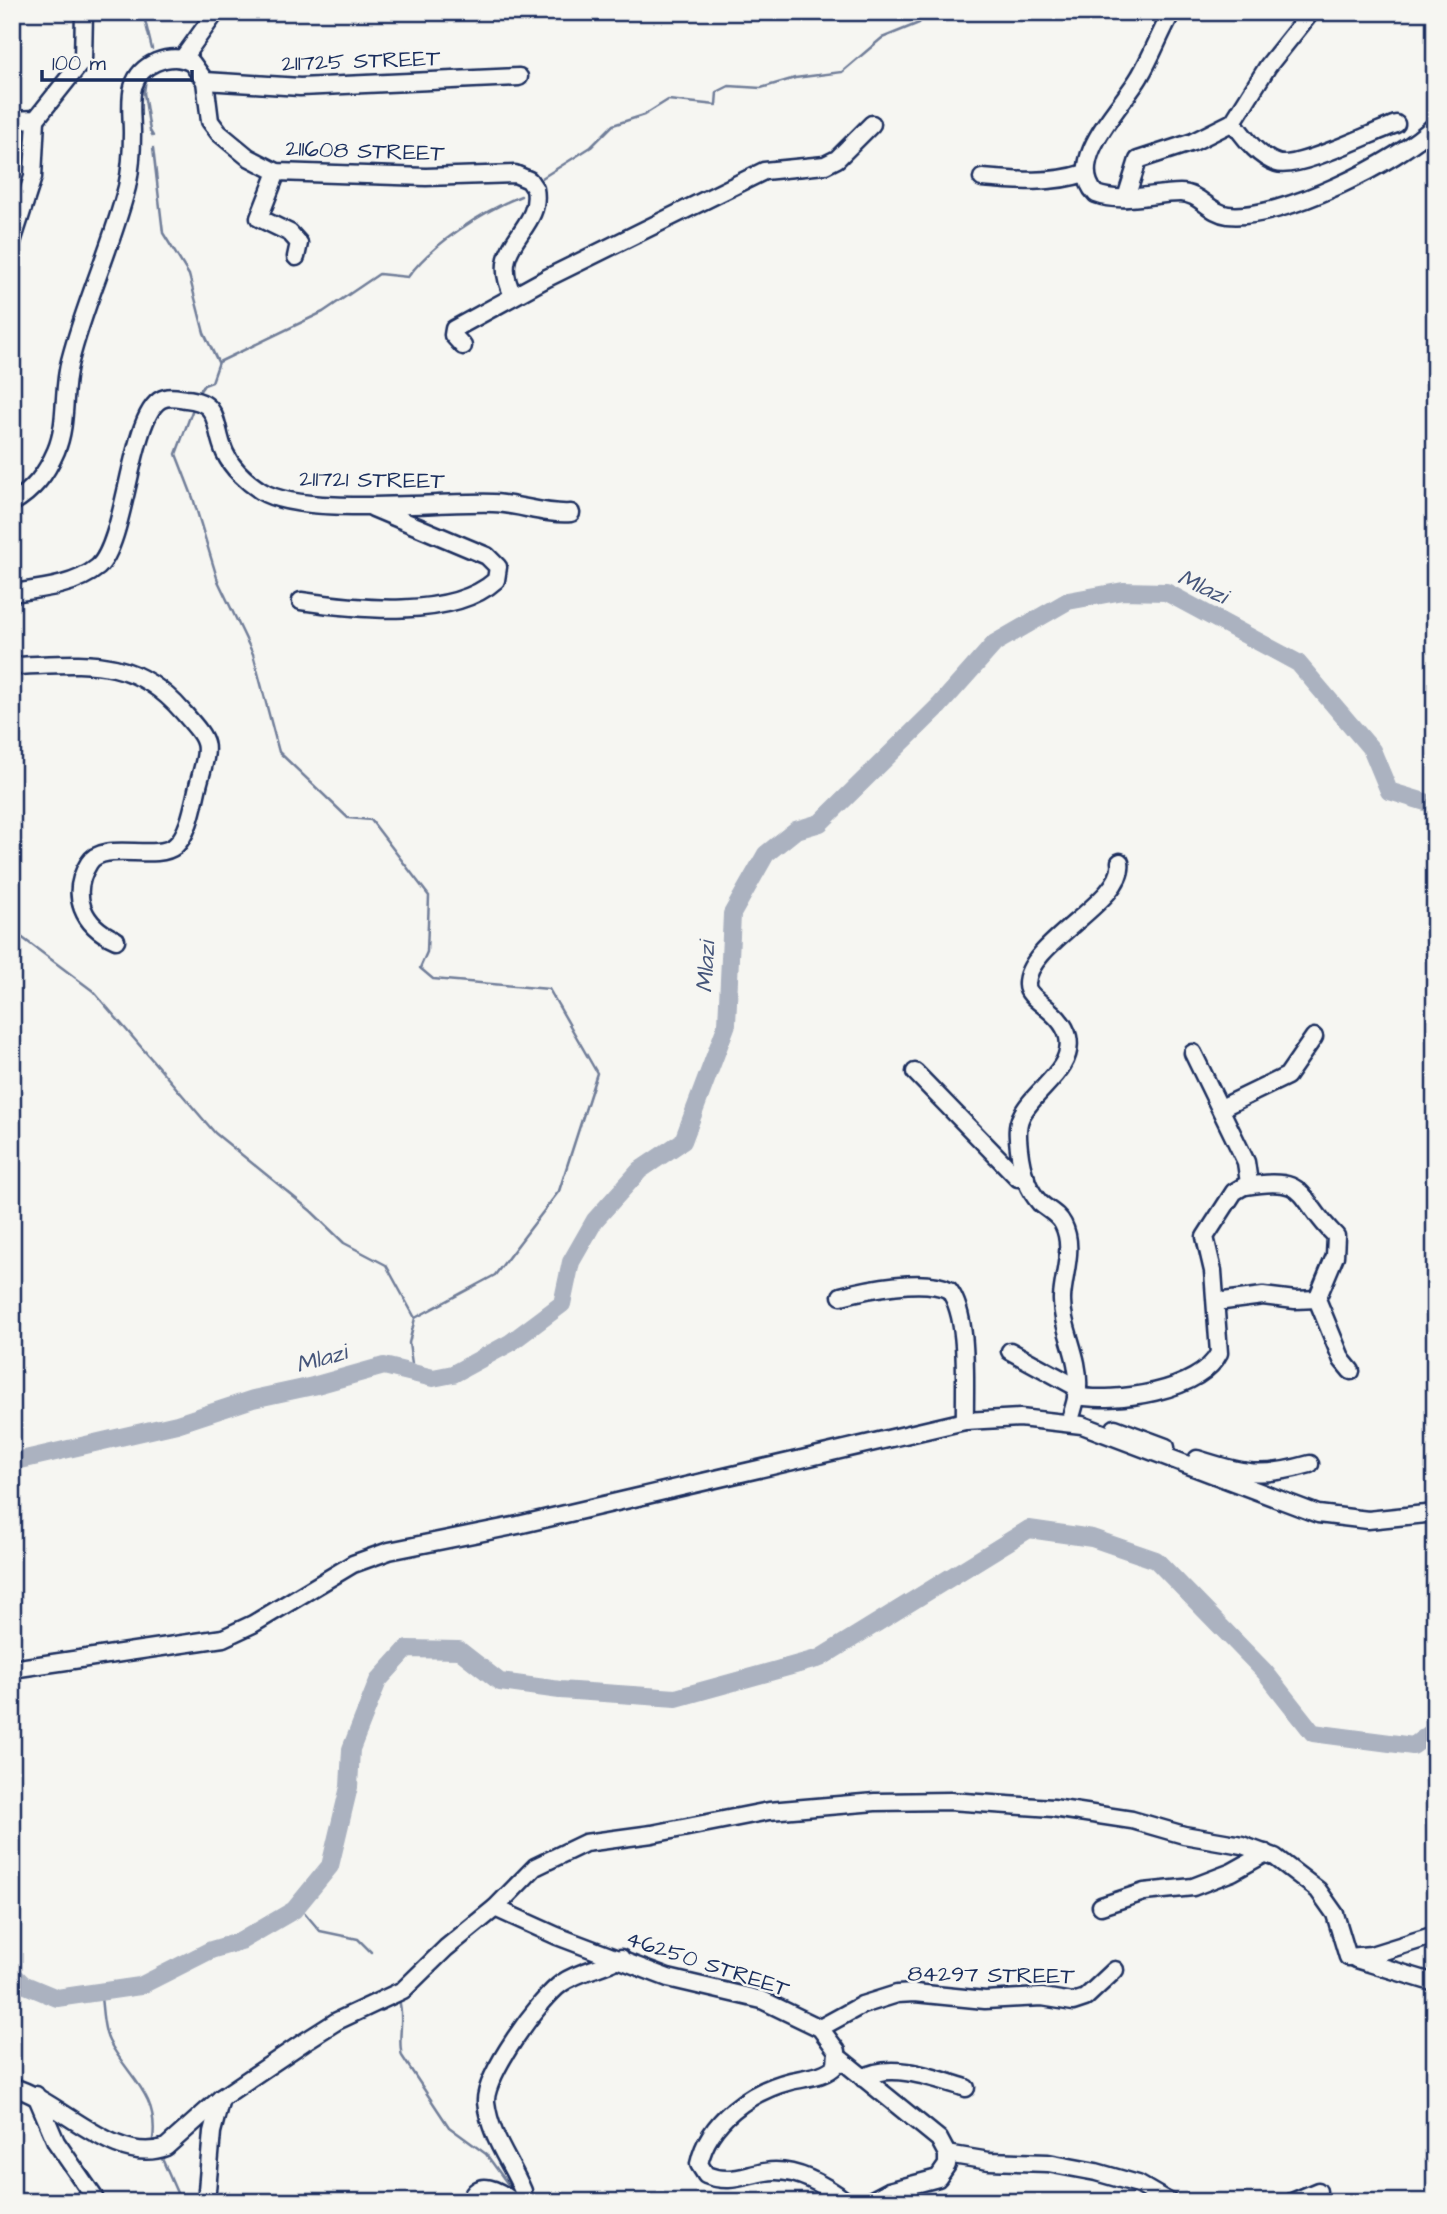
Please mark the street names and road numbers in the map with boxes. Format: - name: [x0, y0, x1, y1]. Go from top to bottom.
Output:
- street label: 211725 STREET: [281, 42, 442, 80]
- street label: 211608 STREET: [285, 132, 446, 170]
- street label: 211721 STREET: [299, 463, 446, 497]
- street label: 46250 STREET: [622, 1922, 794, 2006]
- street label: 84297 STREET: [907, 1958, 1076, 1992]

